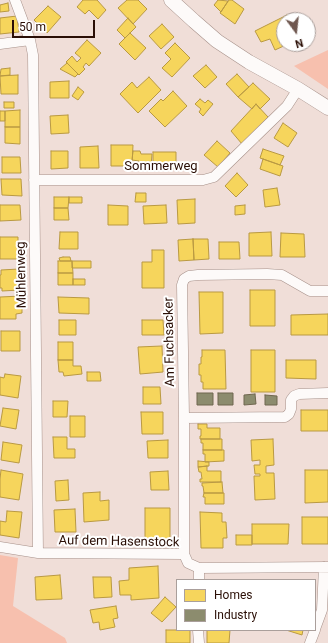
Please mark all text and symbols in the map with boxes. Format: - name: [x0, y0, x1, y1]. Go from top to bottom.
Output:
- scale bar: [14, 12, 97, 38]
- north arrow: [276, 12, 316, 52]
- text: 50 m: [19, 20, 46, 34]
- text: N: [294, 36, 304, 50]
- street label: Sommerweg: [124, 159, 198, 175]
- street label: Mühlenweg: [14, 241, 30, 309]
- street label: Am Fuchsacker: [161, 297, 179, 387]
- street label: Auf dem Hasenstock: [58, 533, 180, 551]
- legend: [176, 579, 316, 631]
- text: Homes: [214, 588, 252, 602]
- text: Industry: [214, 608, 257, 622]

